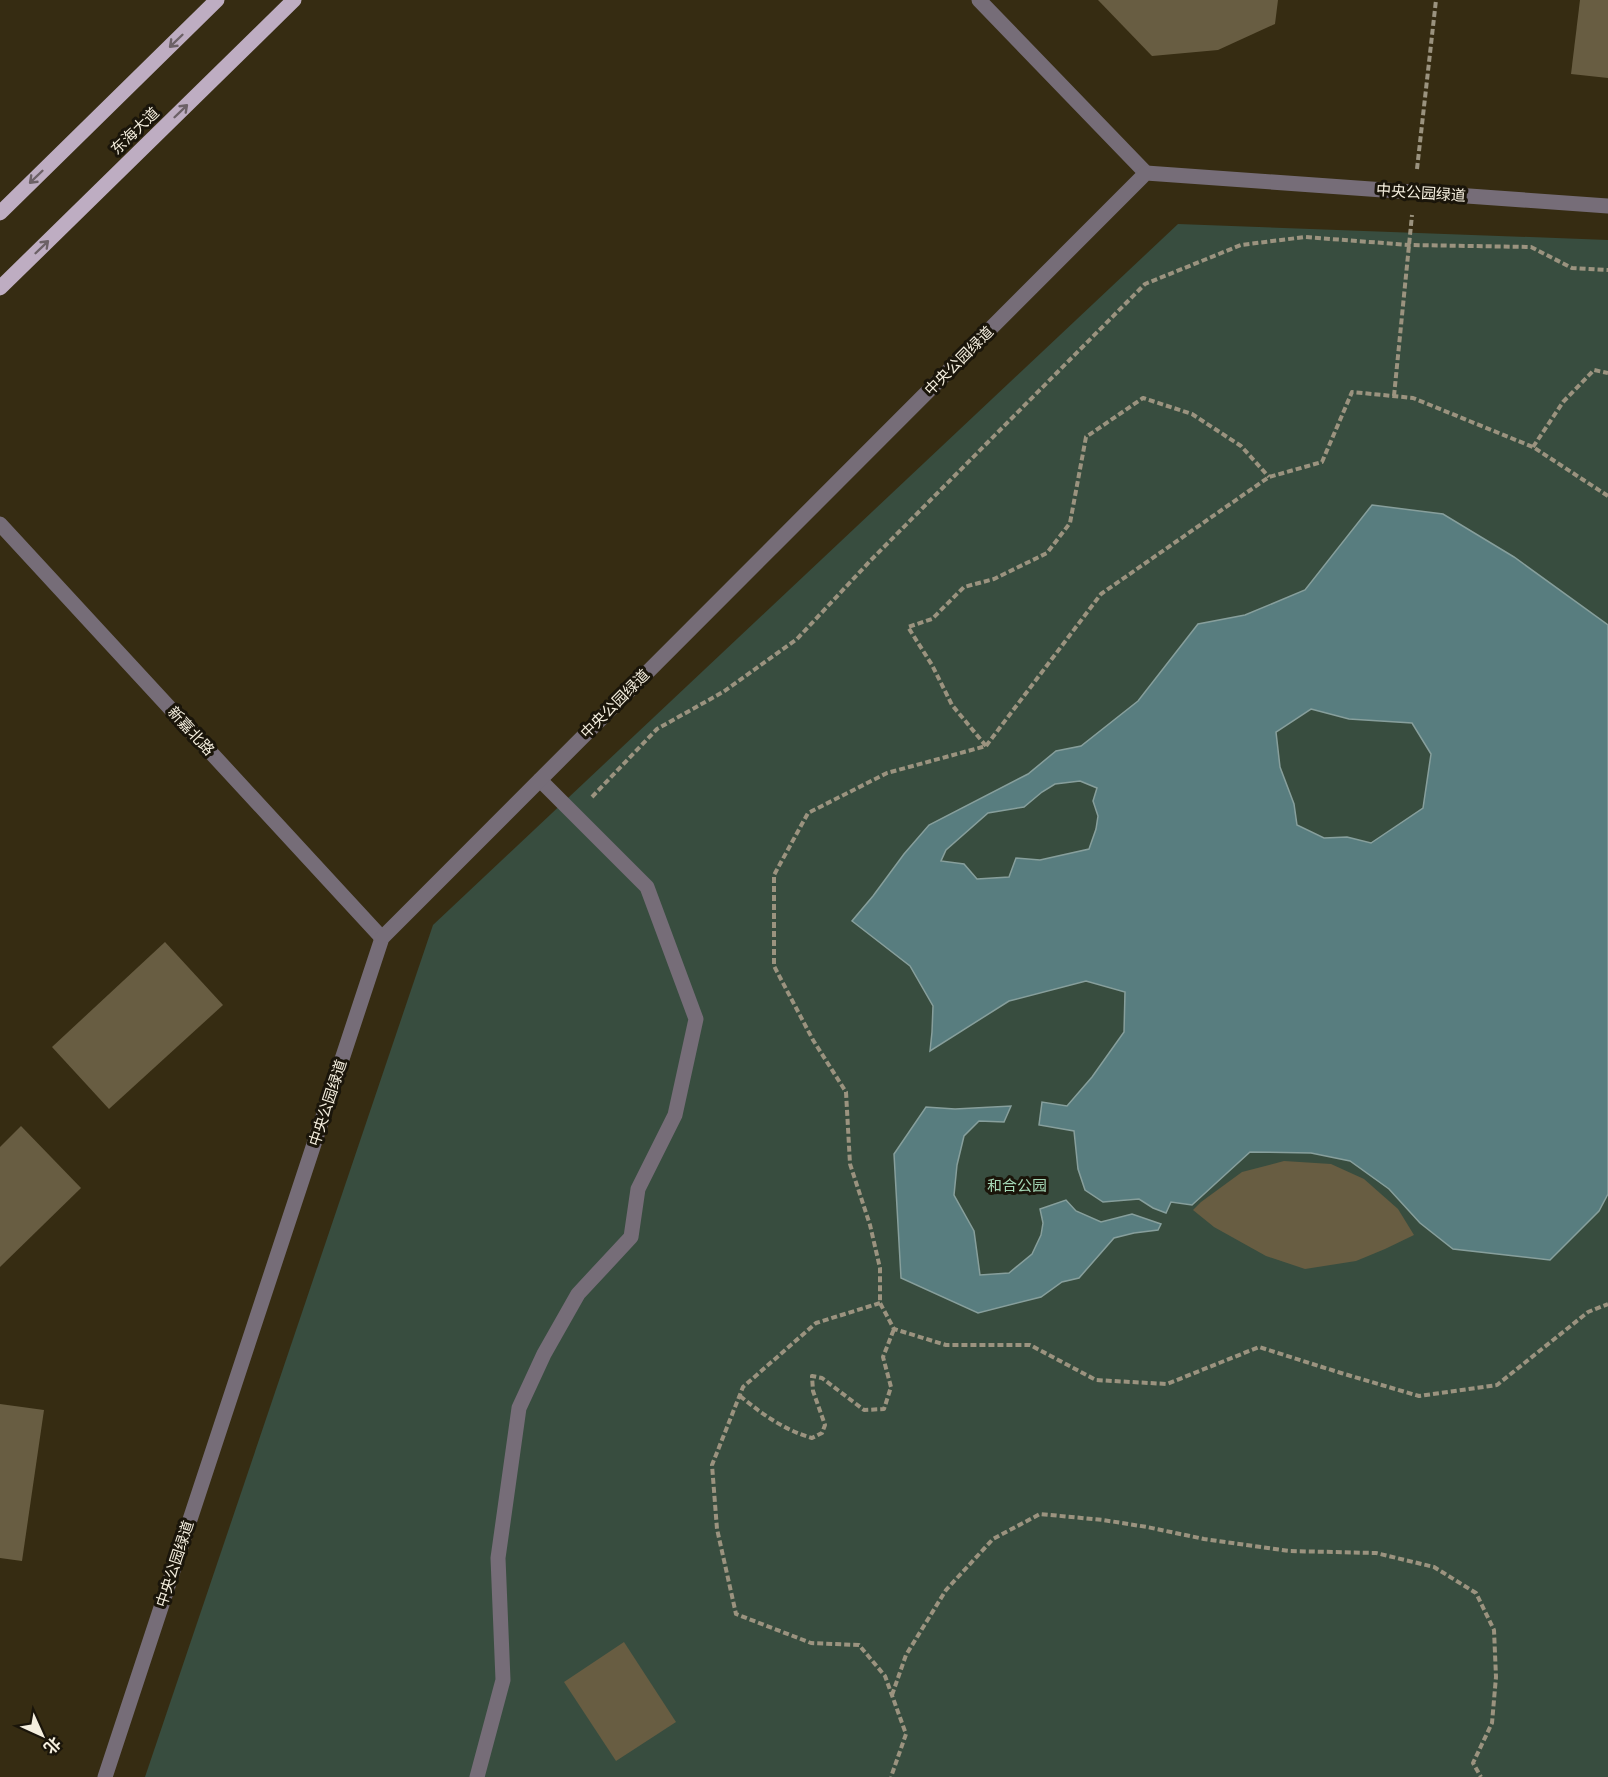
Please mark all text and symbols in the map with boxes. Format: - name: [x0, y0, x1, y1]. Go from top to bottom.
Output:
- one-way arrow: [168, 34, 183, 48]
- street label: 东海大道: [106, 103, 163, 158]
- one-way arrow: [174, 104, 189, 118]
- one-way arrow: [29, 170, 44, 185]
- street label: 中央公园绿道: [1375, 180, 1467, 205]
- one-way arrow: [34, 240, 49, 255]
- street label: 中央公园绿道: [920, 322, 997, 399]
- street label: 中央公园绿道: [576, 665, 653, 742]
- street label: 新嘉北路: [164, 702, 219, 759]
- street label: 中央公园绿道: [305, 1057, 350, 1149]
- park label: 和合公园: [987, 1176, 1047, 1195]
- street label: 中央公园绿道: [152, 1518, 197, 1610]
- north arrow: [12, 1705, 72, 1765]
- text: 北: [40, 1733, 65, 1758]

